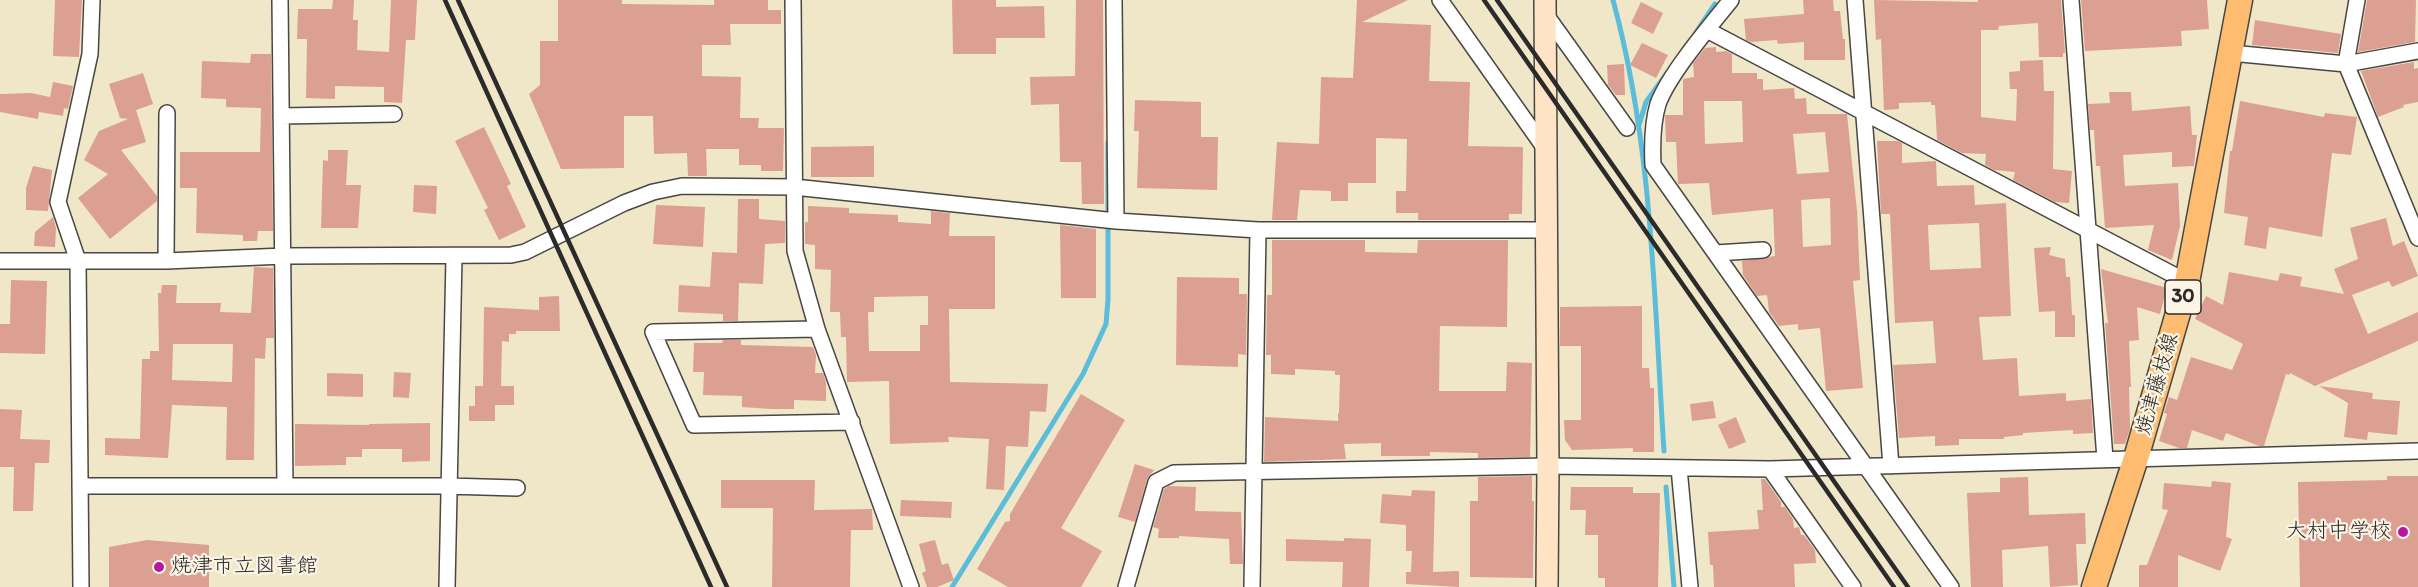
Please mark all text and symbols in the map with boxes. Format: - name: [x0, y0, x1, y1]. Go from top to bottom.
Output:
- road number: 30: [2165, 280, 2201, 314]
- street label: 焼津藤枝線: [2131, 330, 2185, 438]
- place label: 大村中学校: [2286, 519, 2391, 545]
- marker: 大村中学校: [2396, 525, 2410, 539]
- place label: 焼津市立図書館: [171, 554, 318, 580]
- marker: 焼津市立図書館: [152, 560, 166, 574]

